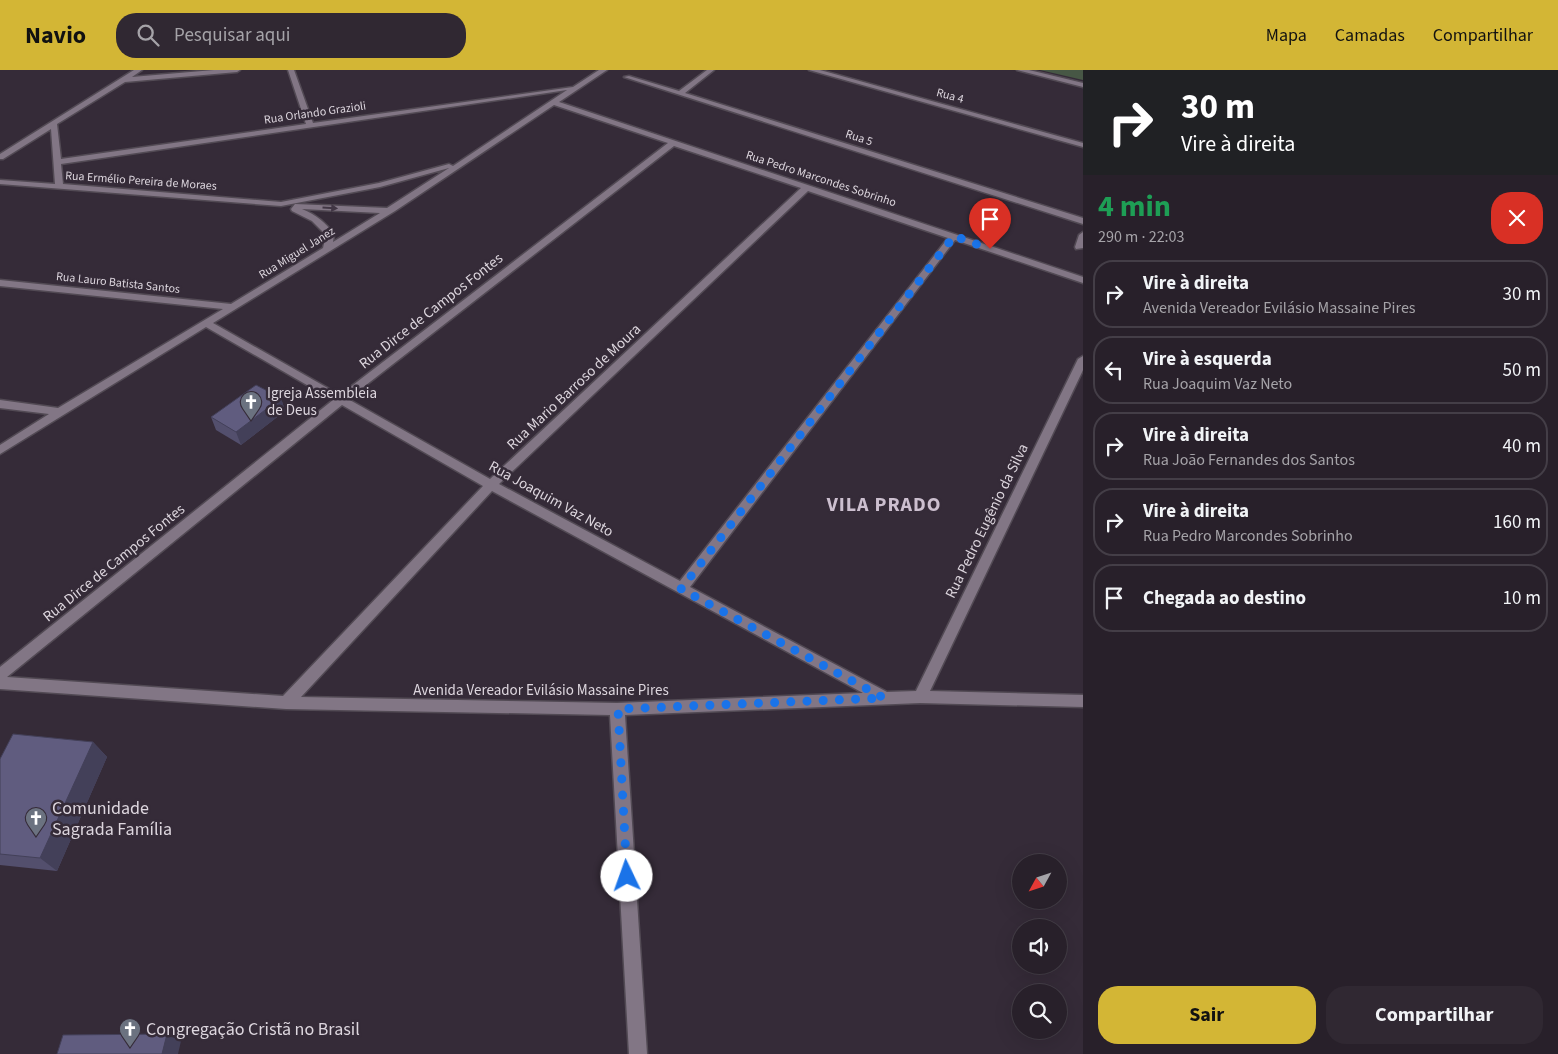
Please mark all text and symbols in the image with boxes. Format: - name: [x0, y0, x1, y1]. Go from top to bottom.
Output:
- search box: [116, 13, 466, 58]
- text: Navio: [25, 18, 86, 53]
- icon: search: [134, 21, 162, 49]
- text: Pesquisar aqui: [174, 22, 290, 49]
- text: Mapa: [1266, 23, 1307, 48]
- text: Camadas: [1335, 23, 1405, 48]
- text: Compartilhar: [1433, 23, 1533, 48]
- text: 30 m: [1181, 82, 1255, 132]
- street label: Rua 4: [934, 84, 966, 108]
- icon: right: [1098, 90, 1163, 155]
- street label: Rua Orlando Grazioli: [263, 97, 367, 129]
- street label: Rua 5: [843, 126, 875, 150]
- text: Vire à direita: [1181, 128, 1295, 160]
- street label: Rua Pedro Marcondes Sobrinho: [744, 147, 898, 211]
- street label: Rua Ermélio Pereira de Moraes: [65, 167, 217, 195]
- text: 4 min: [1098, 185, 1171, 228]
- button: close: [1491, 192, 1543, 244]
- pin: [969, 198, 1011, 249]
- one-way arrow: [322, 204, 338, 212]
- icon: arrive: [976, 205, 1004, 233]
- street label: Rua Miguel Janez: [256, 223, 338, 283]
- text: 290 m · 22:03: [1098, 226, 1185, 248]
- street label: Rua Dirce de Campos Fontes: [355, 248, 507, 374]
- street label: Rua Lauro Batista Santos: [55, 268, 181, 298]
- text: Vire à direita: [1143, 270, 1249, 297]
- icon: right: [1100, 280, 1128, 308]
- text: 30 m: [1503, 281, 1541, 308]
- text: Avenida Vereador Evilásio Massaine Pires: [1143, 297, 1416, 319]
- street label: Rua Mario Barroso de Moura: [502, 319, 646, 455]
- text: Vire à esquerda: [1143, 346, 1272, 373]
- icon: left: [1100, 356, 1128, 384]
- text: 50 m: [1503, 357, 1541, 384]
- text: Rua Joaquim Vaz Neto: [1143, 373, 1292, 395]
- place label: Igreja Assembleia de Deus: [267, 383, 377, 421]
- church icon: Igreja Assembleia de Deus: [239, 390, 263, 421]
- text: Vire à direita: [1143, 422, 1249, 449]
- icon: right: [1100, 432, 1128, 460]
- text: 40 m: [1503, 433, 1541, 460]
- street label: Rua Pedro Eugênio da Silva: [940, 440, 1034, 602]
- text: Rua João Fernandes dos Santos: [1143, 449, 1355, 471]
- street label: Rua Joaquim Vaz Neto: [485, 456, 617, 542]
- district label: VILA PRADO: [826, 491, 941, 519]
- text: Vire à direita: [1143, 498, 1249, 525]
- street label: Rua Dirce de Campos Fontes: [38, 499, 190, 627]
- icon: right: [1100, 508, 1128, 536]
- text: 160 m: [1493, 509, 1541, 536]
- text: Rua Pedro Marcondes Sobrinho: [1143, 525, 1353, 547]
- icon: arrive: [1100, 584, 1128, 612]
- text: Chegada ao destino: [1143, 585, 1306, 612]
- text: 10 m: [1503, 585, 1541, 612]
- street label: Avenida Vereador Evilásio Massaine Pires: [413, 680, 669, 701]
- place label: Comunidade Sagrada Família: [52, 796, 172, 842]
- church icon: Comunidade Sagrada Família: [24, 806, 48, 837]
- position arrow: [600, 849, 652, 901]
- north arrow: [1012, 854, 1068, 909]
- map controls: [1012, 854, 1067, 1039]
- button: sound: [1012, 919, 1067, 974]
- button: search: [1012, 984, 1067, 1039]
- button: Sair: [1098, 986, 1316, 1044]
- button: Compartilhar: [1326, 986, 1543, 1044]
- church icon: Congregação Cristã no Brasil: [118, 1017, 142, 1048]
- place label: Congregação Cristã no Brasil: [146, 1017, 360, 1042]

